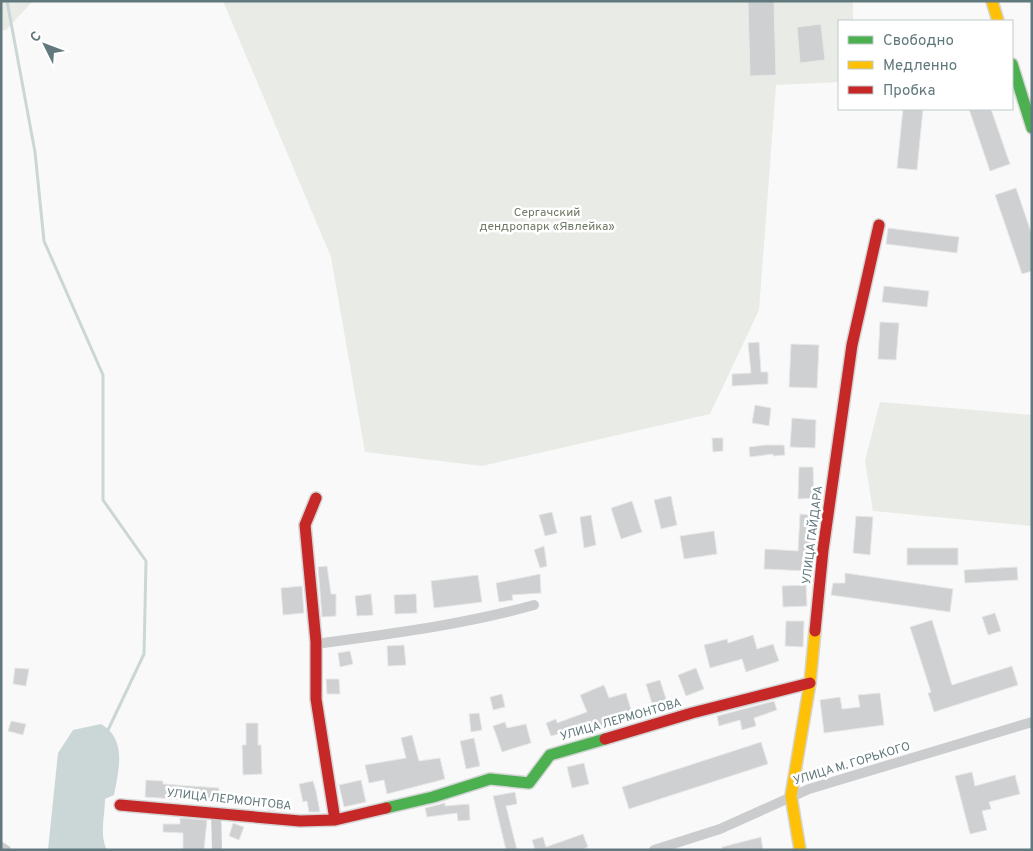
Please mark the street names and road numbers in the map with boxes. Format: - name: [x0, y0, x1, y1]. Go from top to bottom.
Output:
- street label: УЛИЦА ГАЙДАРА: [799, 485, 827, 585]
- street label: УЛИЦА ЛЕРМОНТОВА: [558, 695, 684, 745]
- street label: УЛИЦА М. ГОРЬКОГО: [792, 739, 912, 789]
- street label: УЛИЦА ЛЕРМОНТОВА: [166, 785, 292, 815]

